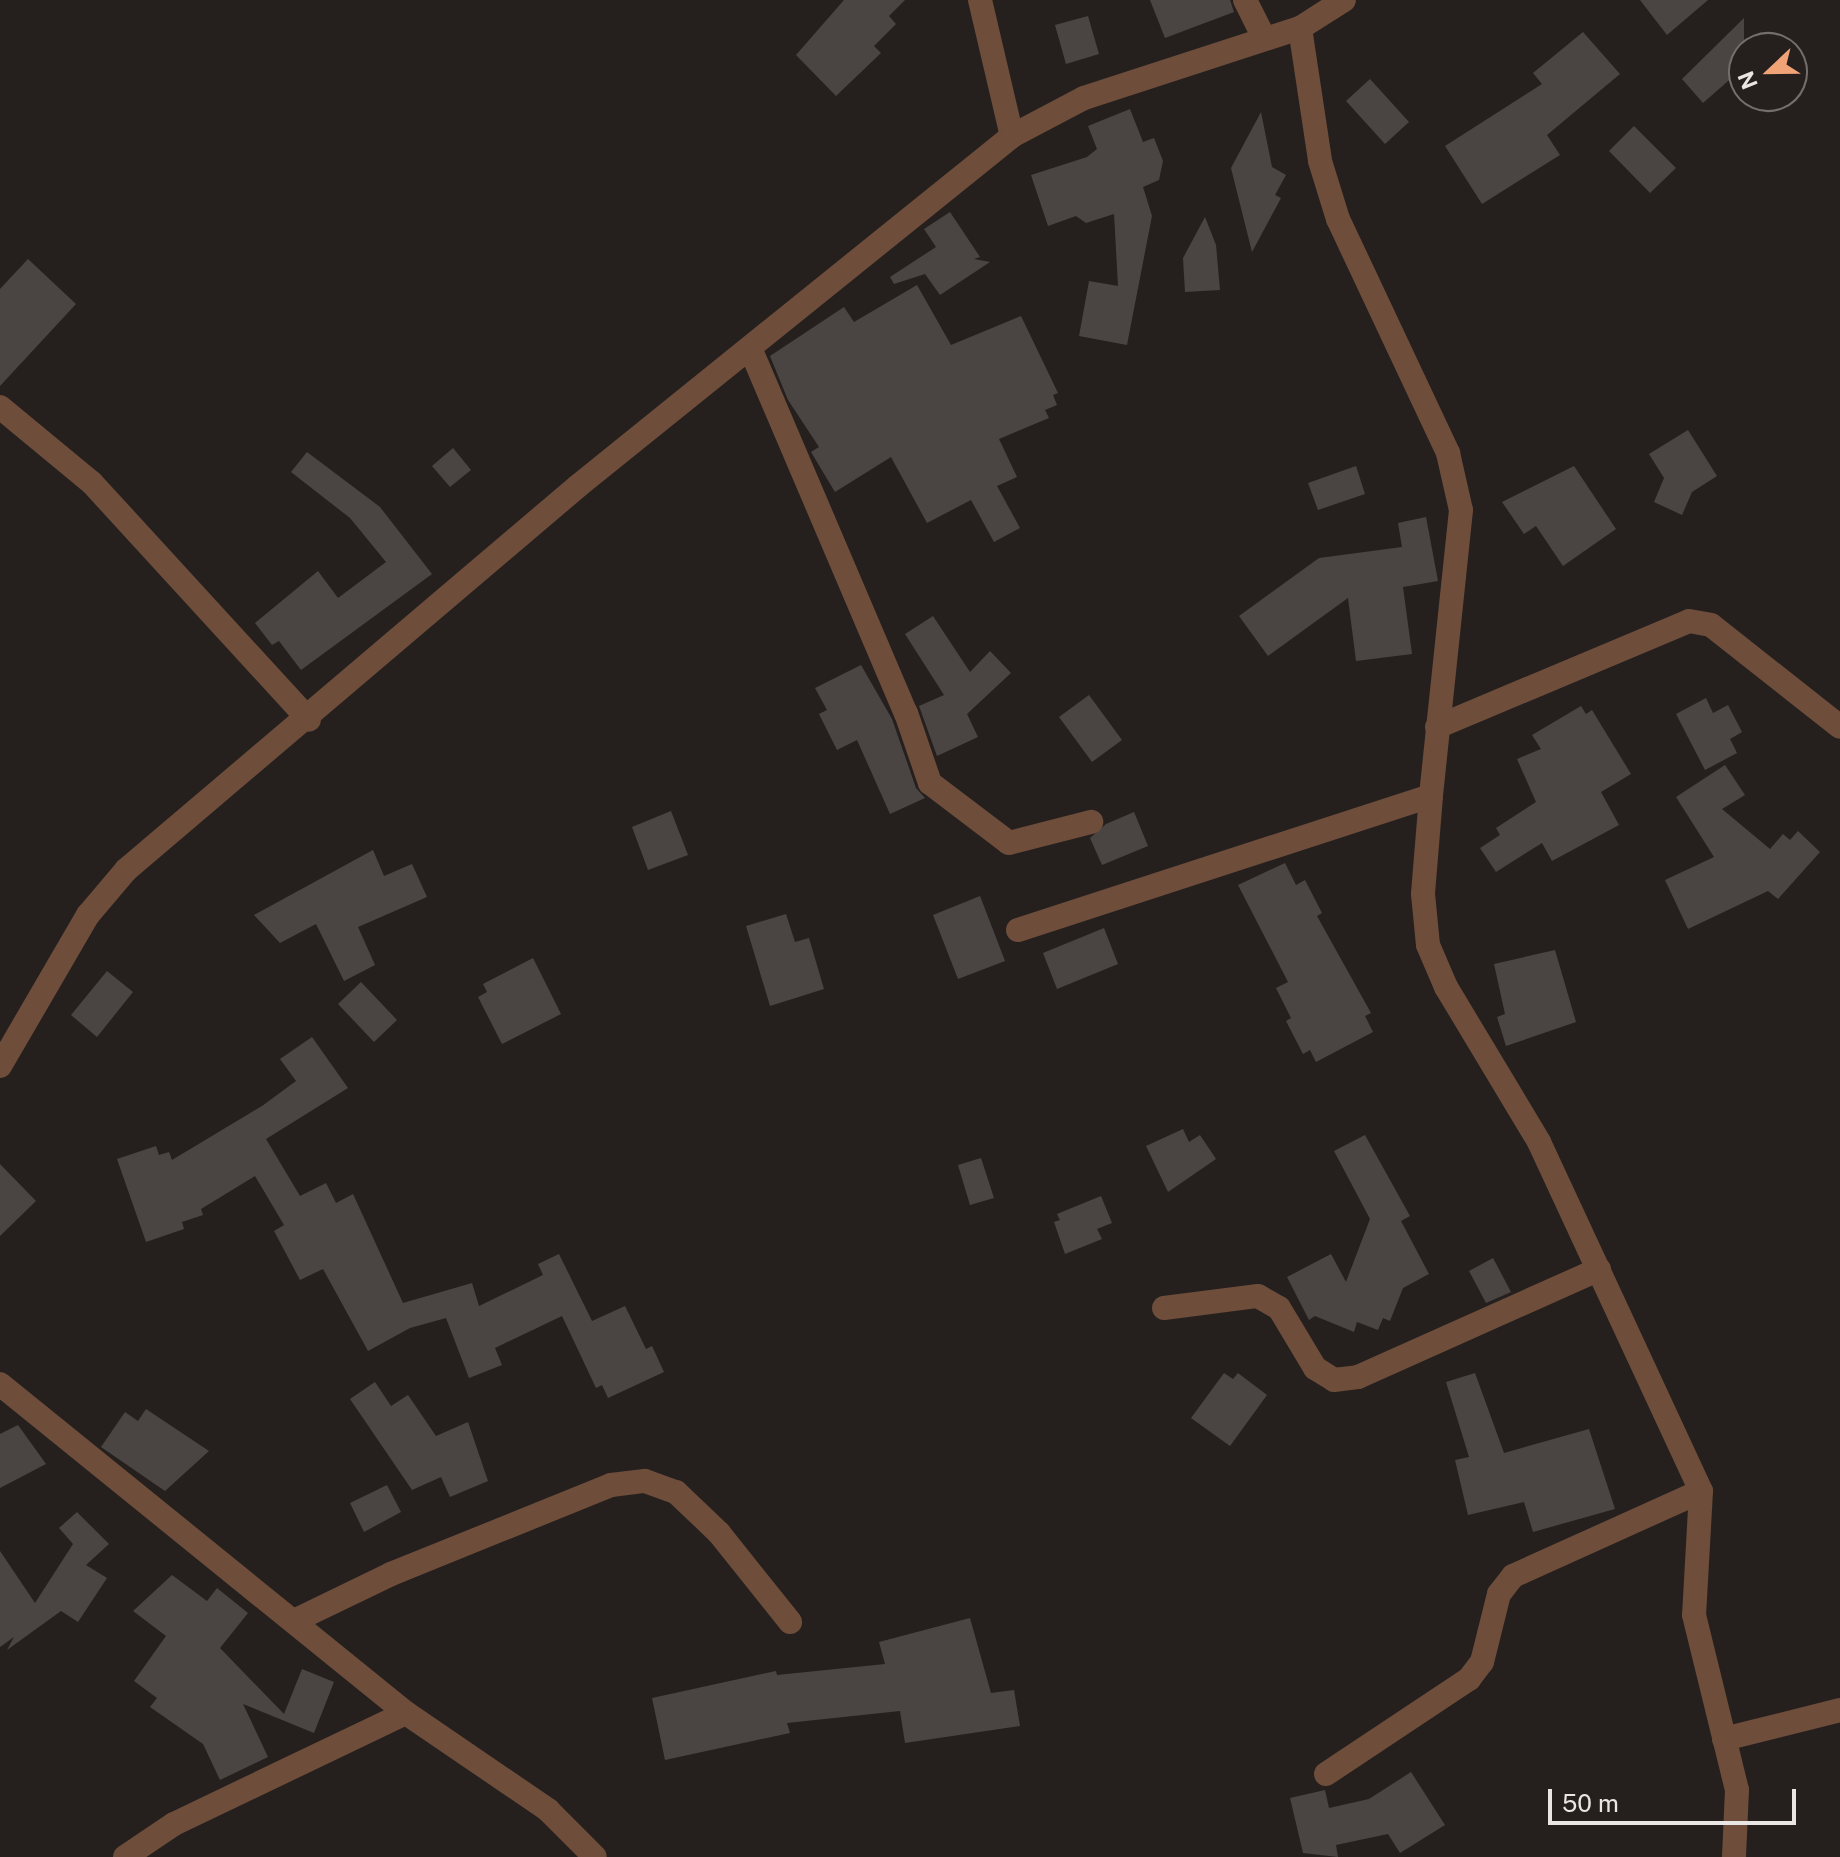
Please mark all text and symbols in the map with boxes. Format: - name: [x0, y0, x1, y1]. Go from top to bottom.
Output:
- north arrow: [1728, 32, 1808, 112]
- text: N: [1732, 67, 1763, 93]
- scale bar: [1552, 1773, 1800, 1823]
- text: 50 m: [1562, 1789, 1619, 1817]

